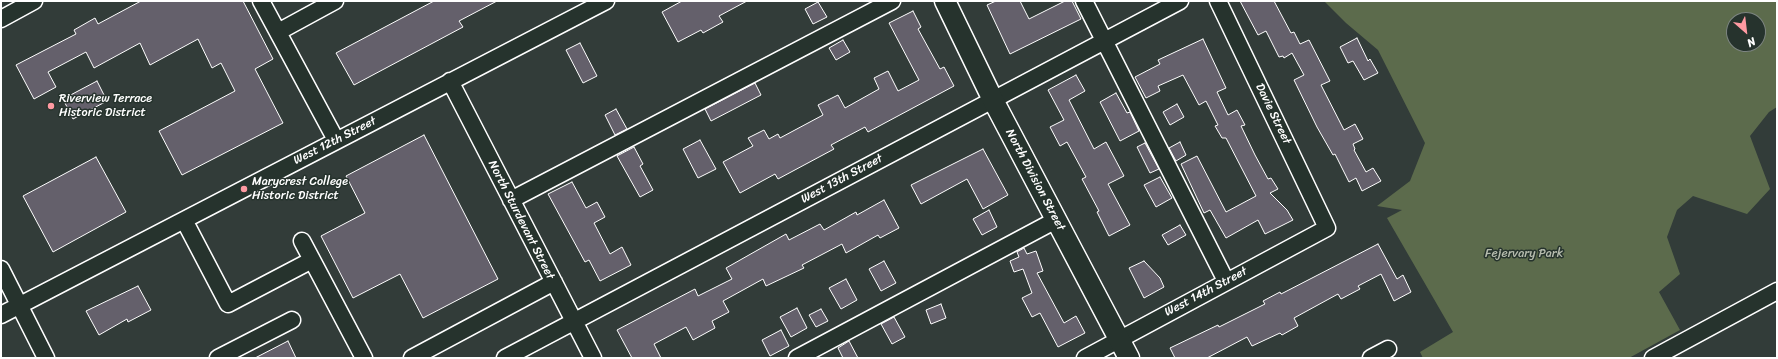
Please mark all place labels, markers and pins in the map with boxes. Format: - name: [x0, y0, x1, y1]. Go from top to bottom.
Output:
- place label: Riverview Terrace Historic District: [59, 92, 152, 120]
- marker: Riverview Terrace Historic District: [46, 101, 56, 111]
- place label: Marycrest College Historic District: [252, 175, 348, 203]
- marker: Marycrest College Historic District: [239, 184, 249, 194]

